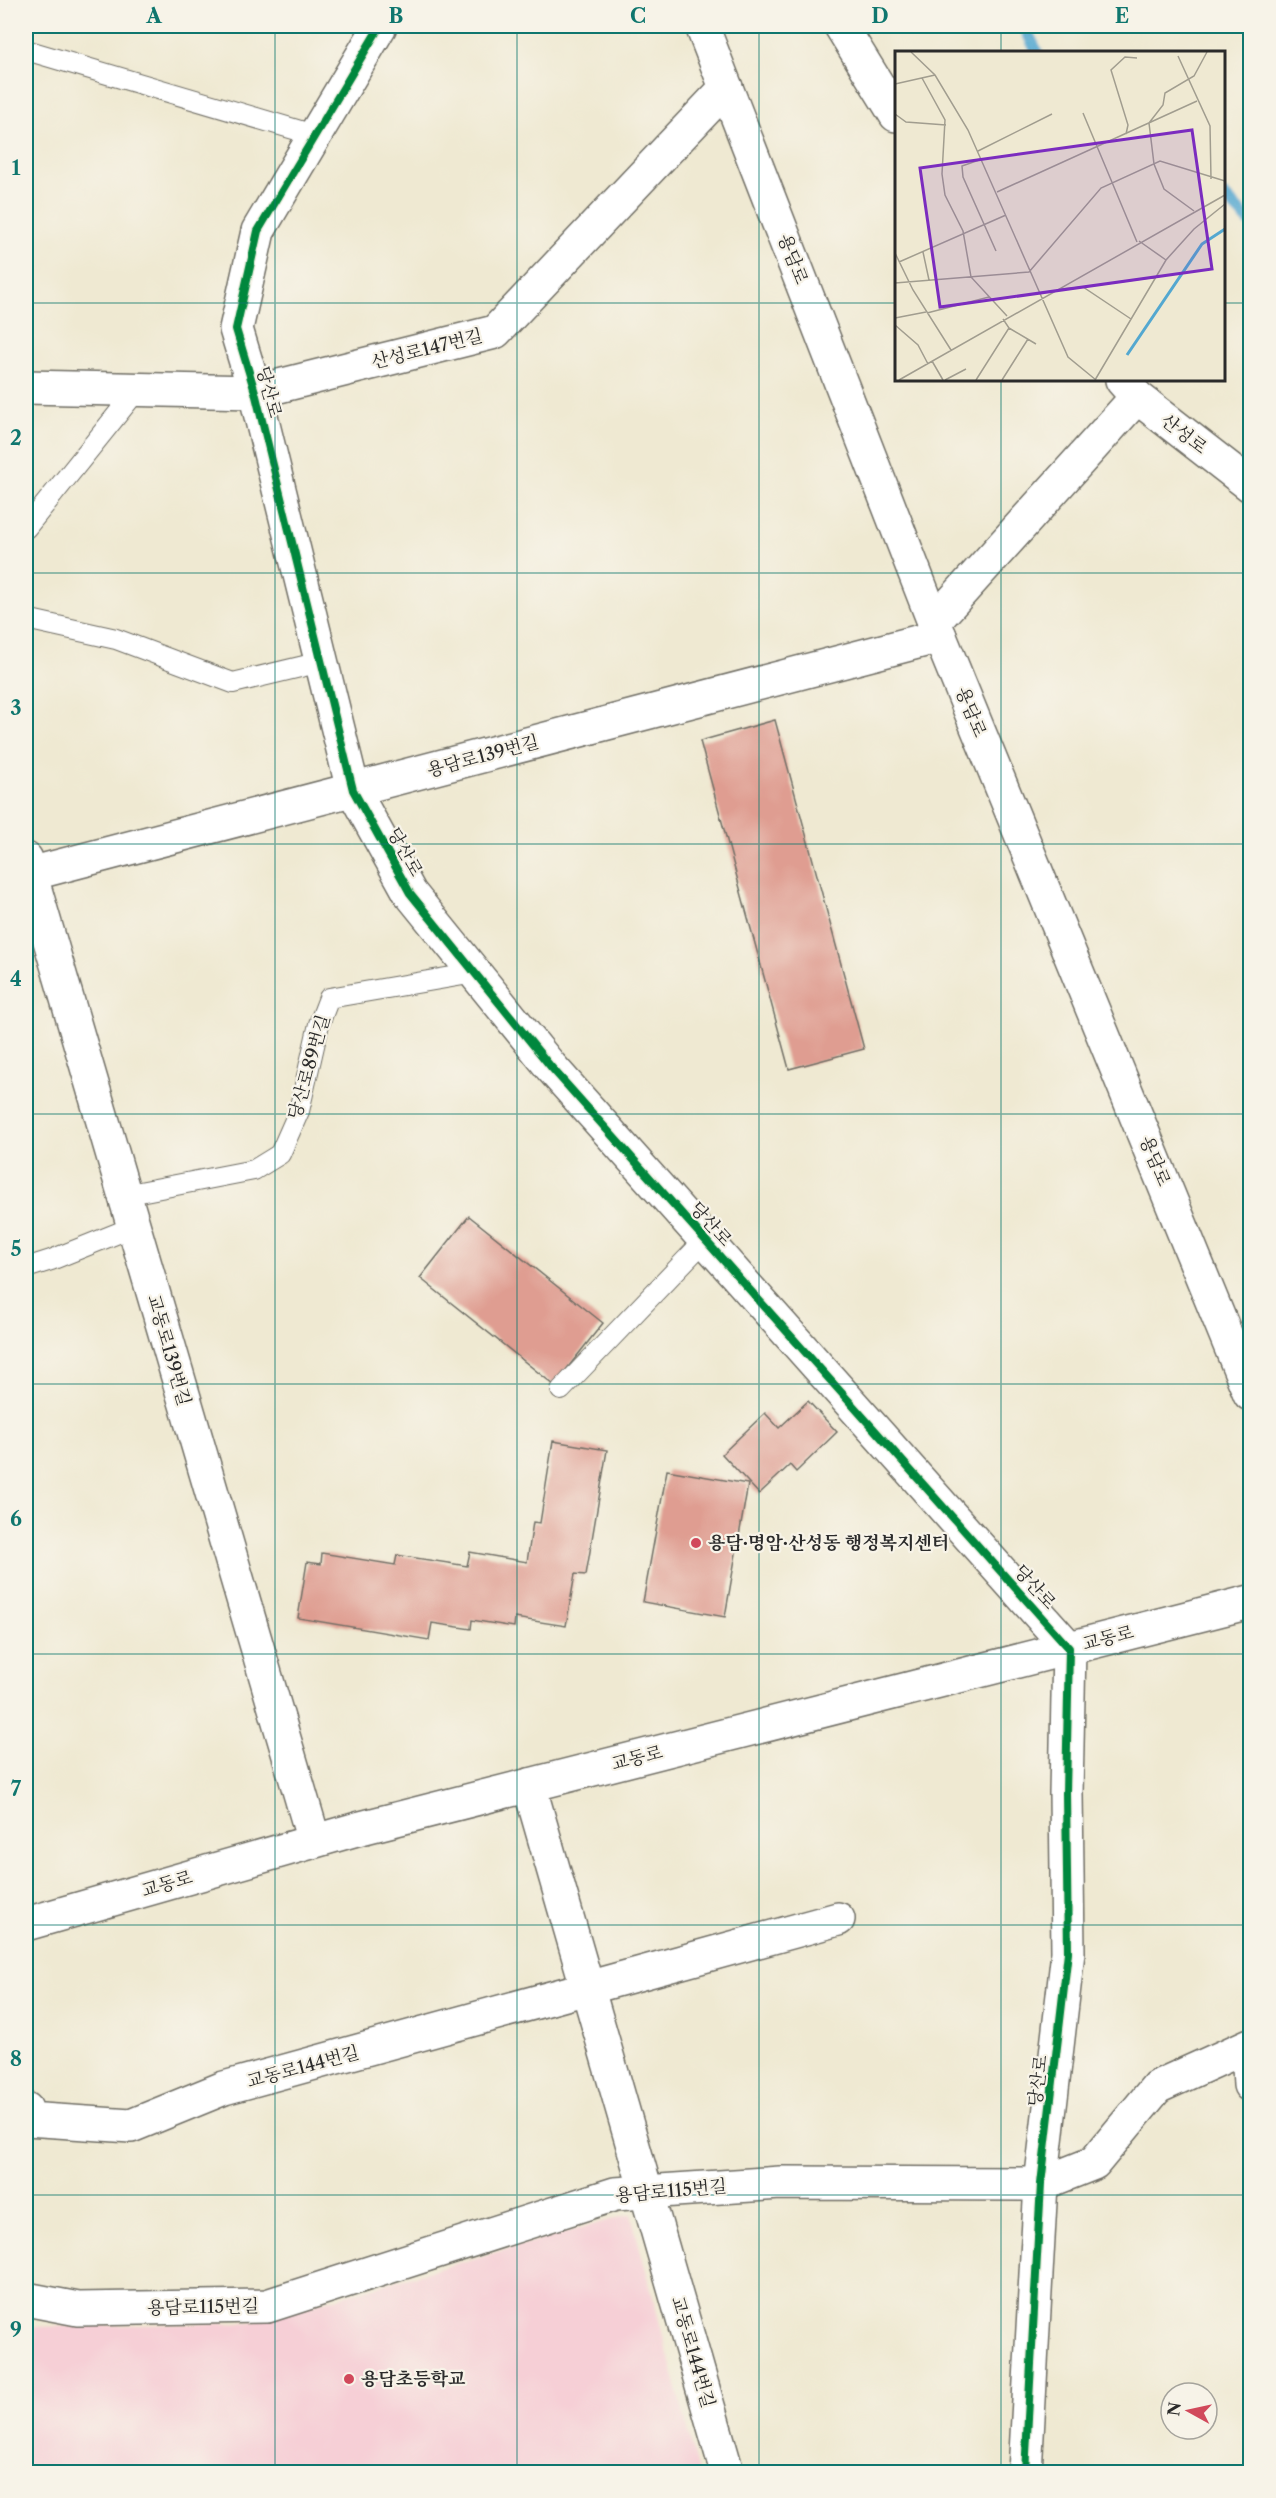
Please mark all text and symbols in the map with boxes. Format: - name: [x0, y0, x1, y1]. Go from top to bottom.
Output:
- text: A: [145, 4, 162, 28]
- text: B: [389, 4, 404, 28]
- text: C: [630, 4, 646, 28]
- text: D: [871, 4, 889, 28]
- text: E: [1115, 4, 1129, 28]
- inset map: [895, 51, 1225, 381]
- text: 1: [12, 156, 21, 180]
- street label: 용담로: [773, 231, 813, 287]
- street label: 산성로147번길: [369, 325, 485, 373]
- street label: 당산로: [252, 364, 286, 420]
- street label: 산성로: [1157, 409, 1211, 459]
- text: 2: [10, 426, 22, 450]
- street label: 용담로: [951, 684, 991, 740]
- text: 3: [10, 696, 22, 720]
- street label: 용담로139번길: [425, 730, 541, 782]
- street label: 당산로: [383, 824, 427, 880]
- text: 4: [10, 967, 22, 991]
- street label: 당산로89번길: [284, 1012, 334, 1122]
- street label: 용담로: [1135, 1133, 1175, 1189]
- street label: 당산로: [685, 1197, 737, 1251]
- text: 5: [10, 1237, 22, 1261]
- street label: 교동로139번길: [143, 1292, 195, 1408]
- text: 6: [10, 1507, 22, 1531]
- place label: 용담·명암·산성동 행정복지센터: [708, 1532, 949, 1554]
- marker: 용담·명암·산성동 행정복지센터: [689, 1536, 703, 1550]
- street label: 당산로: [1009, 1560, 1061, 1614]
- street label: 교동로: [1080, 1621, 1136, 1655]
- street label: 교동로: [609, 1741, 665, 1775]
- text: 7: [11, 1777, 22, 1801]
- street label: 교동로: [139, 1866, 195, 1902]
- street label: 교동로144번길: [244, 2041, 362, 2093]
- text: 8: [10, 2047, 22, 2071]
- street label: 당산로: [1024, 2054, 1052, 2108]
- street label: 용담로115번길: [614, 2175, 728, 2207]
- street label: 교동로144번길: [667, 2294, 719, 2410]
- street label: 용담로115번길: [147, 2295, 259, 2319]
- text: 9: [10, 2318, 22, 2342]
- place label: 용담초등학교: [361, 2368, 466, 2390]
- marker: 용담초등학교: [342, 2372, 356, 2386]
- north arrow: [1159, 2381, 1219, 2441]
- text: N: [1163, 2401, 1185, 2417]

